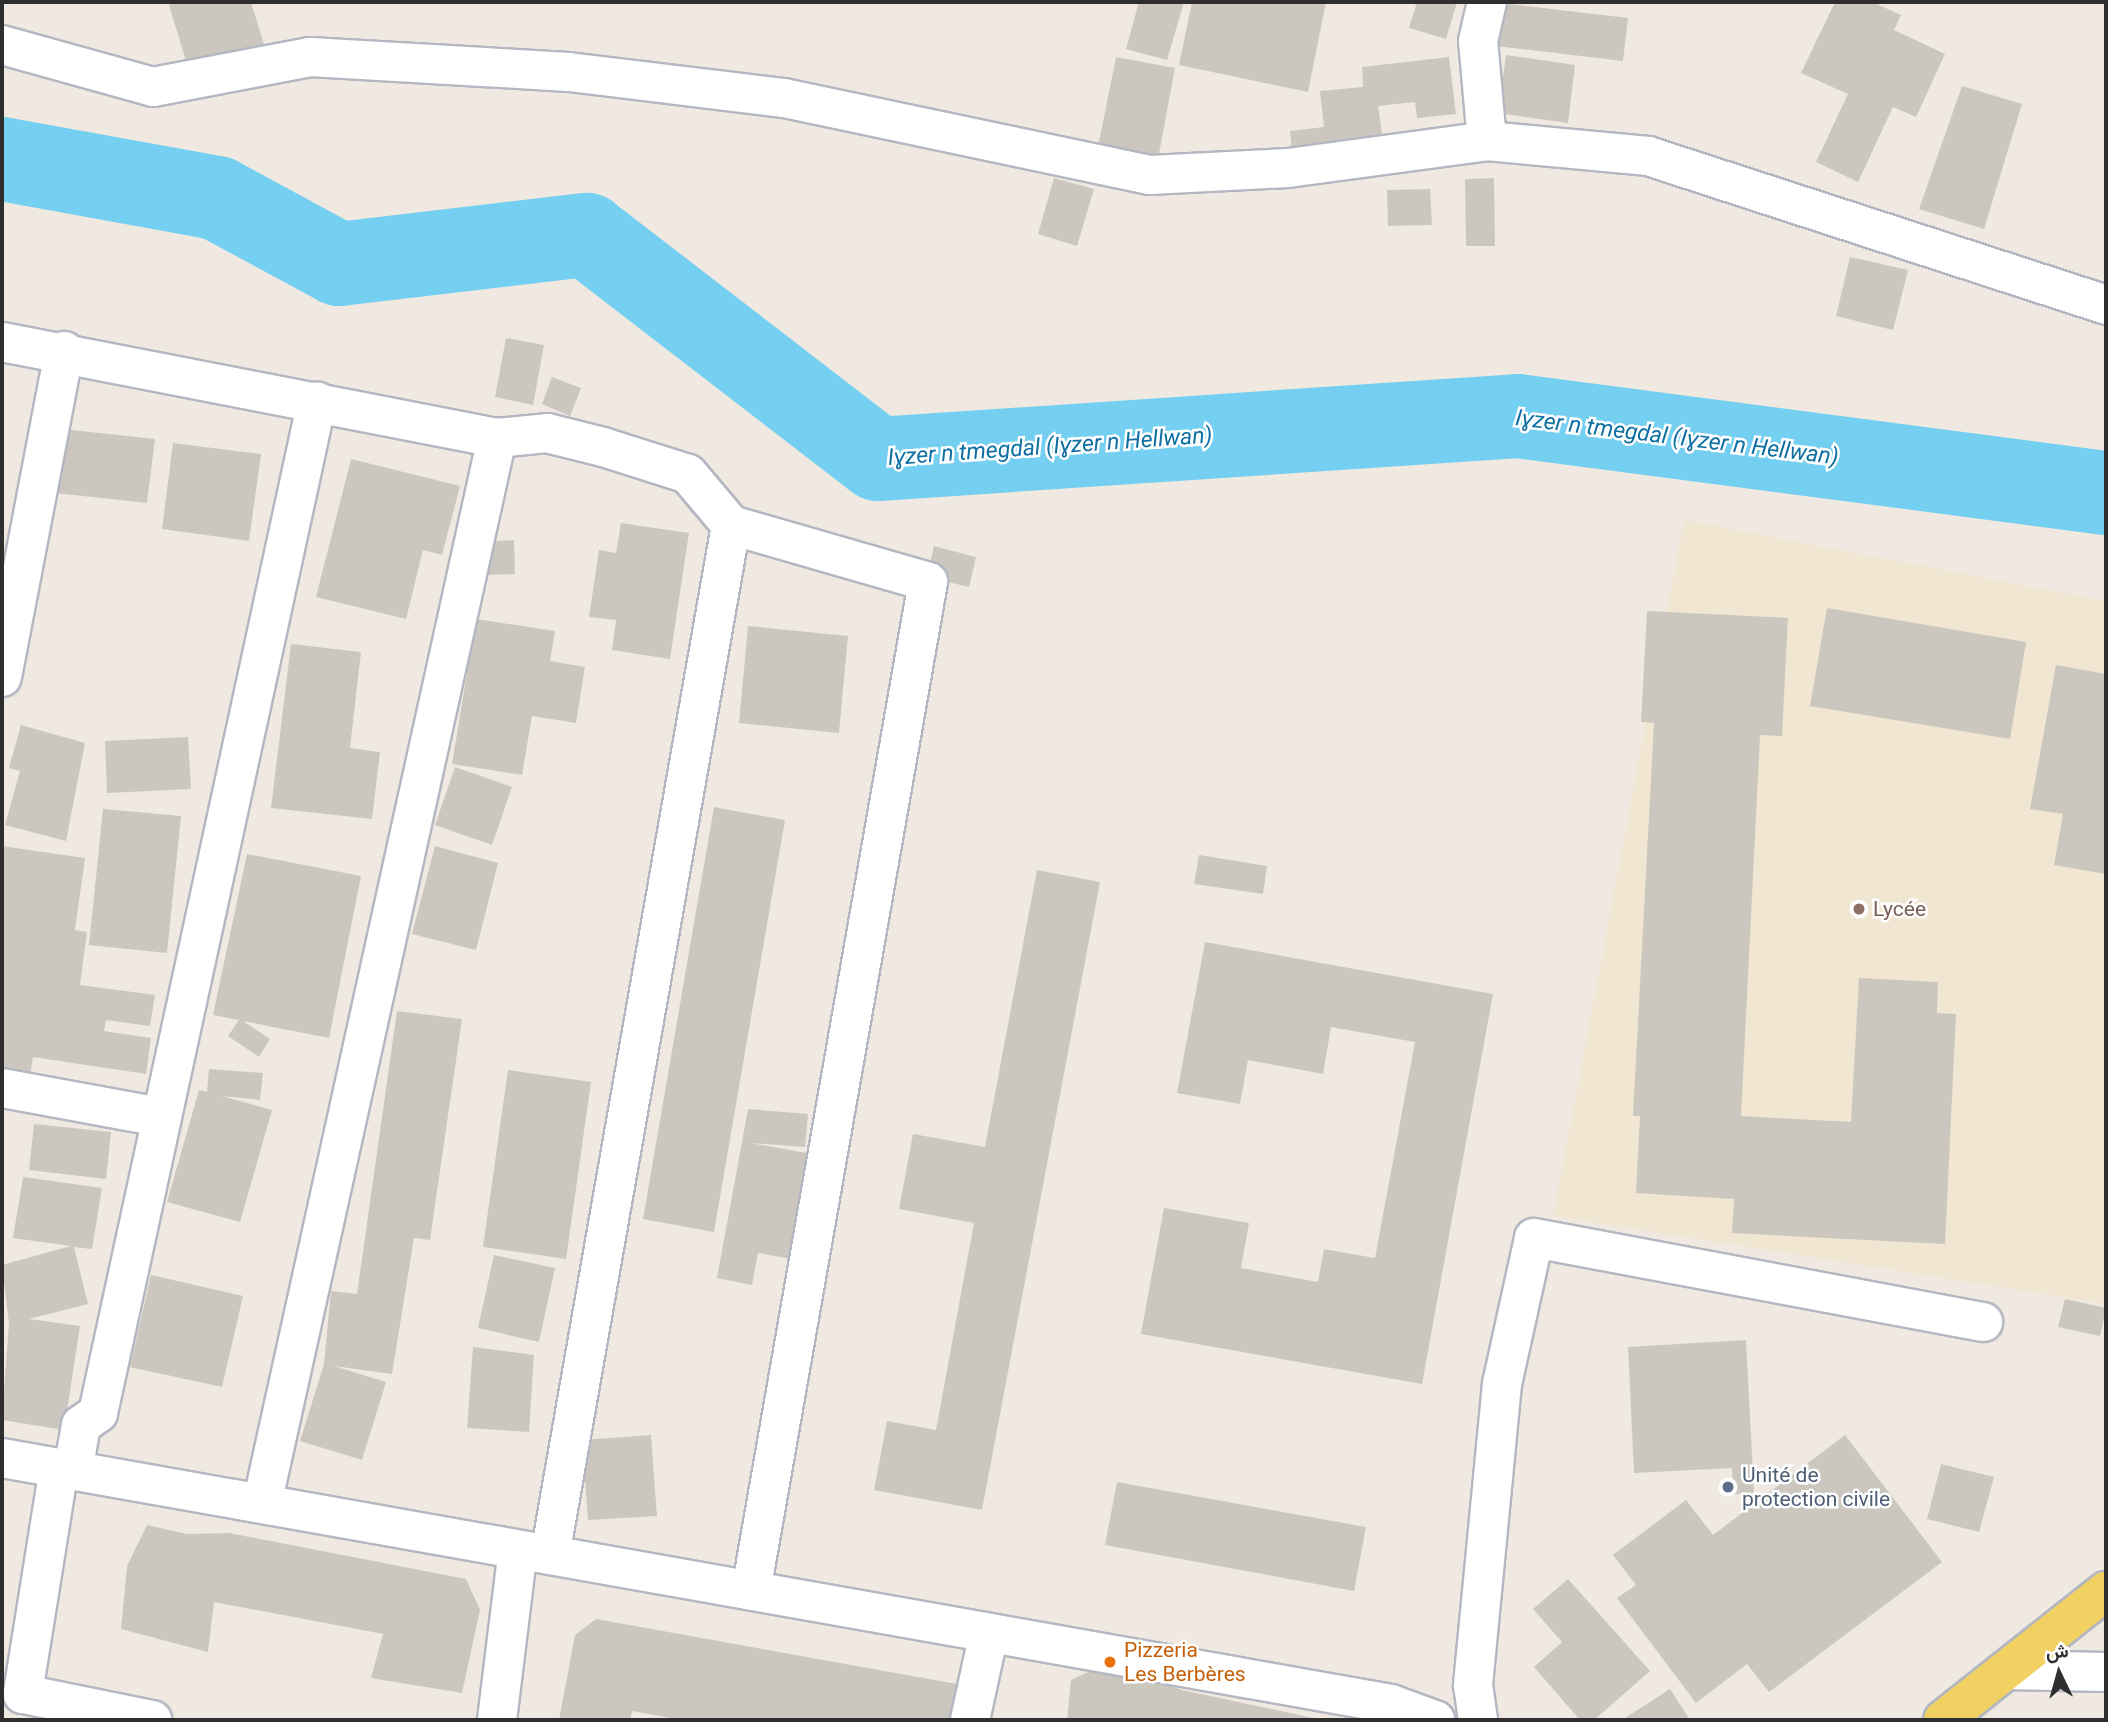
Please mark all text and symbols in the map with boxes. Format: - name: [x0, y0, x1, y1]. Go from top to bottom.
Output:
- water label: Iɣzer n tmegdal (Iɣzer n Hellwan): [1514, 404, 1840, 472]
- water label: Iɣzer n tmegdal (Iɣzer n Hellwan): [887, 422, 1213, 472]
- place label: Lycée: [1873, 896, 1926, 922]
- marker: Lycée: [1851, 901, 1867, 917]
- place label: Unité de protection civile: [1742, 1462, 1890, 1512]
- marker: Unité de protection civile: [1720, 1479, 1736, 1495]
- place label: Pizzeria Les Berbères: [1124, 1637, 1246, 1687]
- north arrow: [2024, 1638, 2094, 1708]
- text: ش: [2045, 1639, 2070, 1664]
- marker: Pizzeria Les Berbères: [1102, 1654, 1118, 1670]

